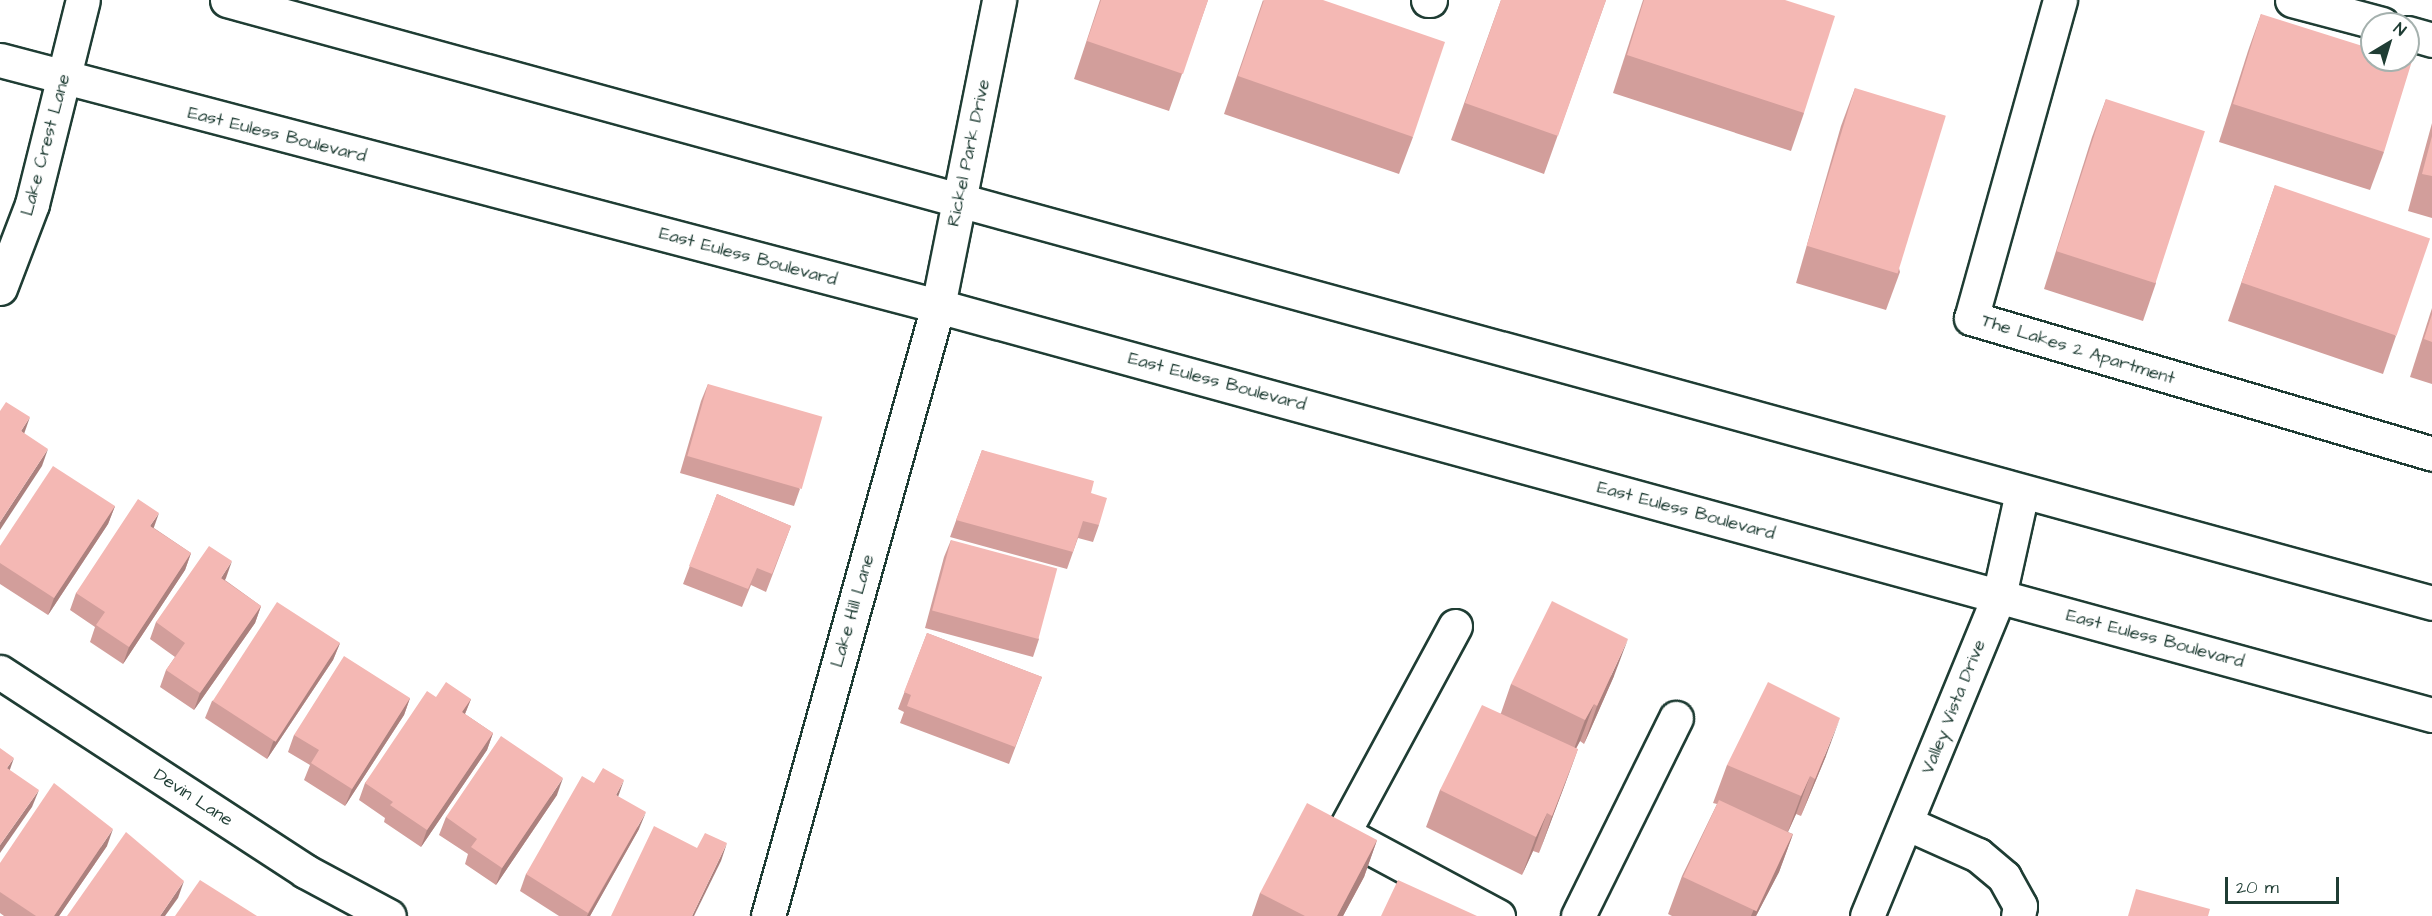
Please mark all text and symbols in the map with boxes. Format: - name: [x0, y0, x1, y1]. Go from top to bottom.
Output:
- north arrow: [2360, 12, 2420, 72]
- text: N: [2389, 18, 2411, 41]
- street label: Lake Crest Lane: [17, 72, 75, 218]
- street label: Rickel Park Drive: [943, 77, 995, 229]
- street label: East Euless Boulevard: [185, 102, 369, 168]
- street label: East Euless Boulevard: [657, 223, 839, 291]
- street label: The Lakes 2 Apartment: [1979, 310, 2177, 390]
- street label: East Euless Boulevard: [1126, 348, 1308, 416]
- street label: East Euless Boulevard: [1595, 477, 1777, 545]
- street label: Lake Hill Lane: [827, 552, 879, 670]
- street label: East Euless Boulevard: [2064, 605, 2246, 673]
- street label: Valley Vista Drive: [1917, 637, 1991, 777]
- street label: Devin Lane: [149, 764, 237, 832]
- scale bar: [2228, 865, 2342, 903]
- text: 20 m: [2236, 875, 2279, 900]

